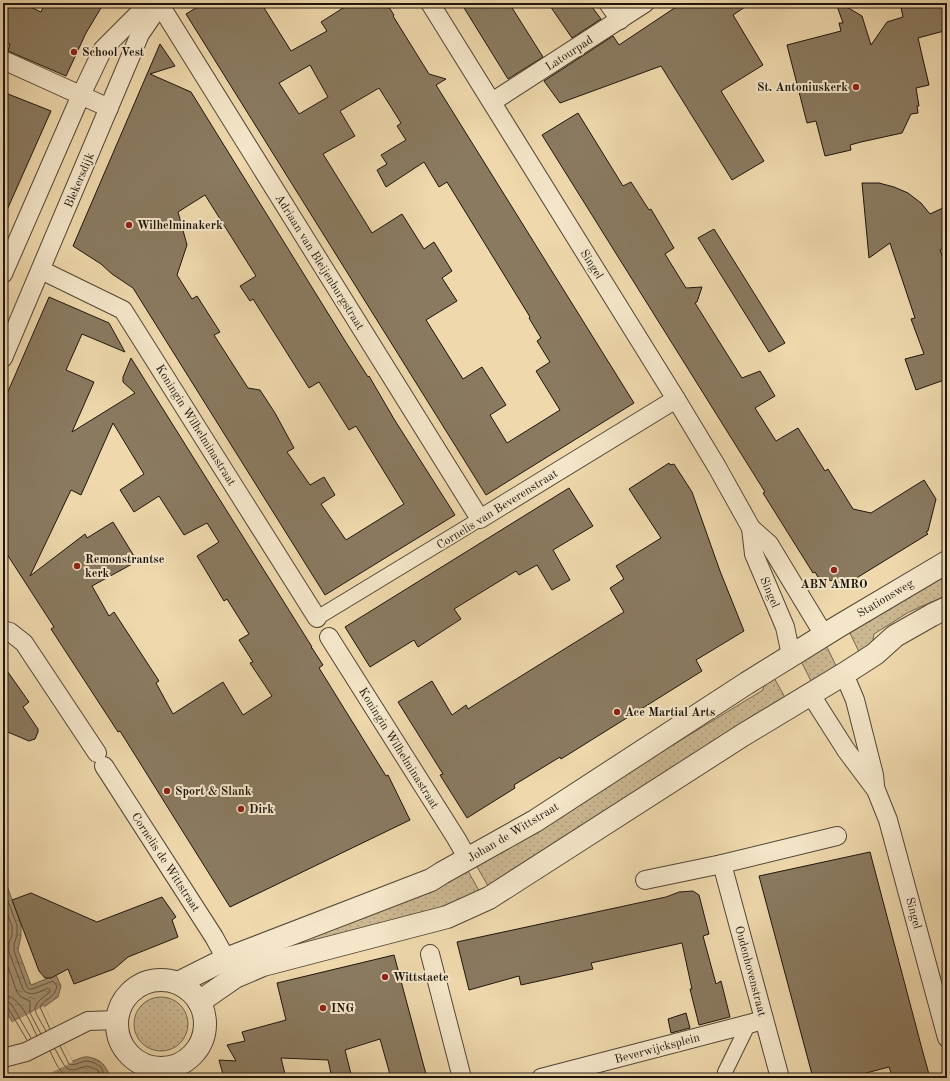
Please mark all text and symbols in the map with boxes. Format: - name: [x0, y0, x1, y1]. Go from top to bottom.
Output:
- street label: Latourpad: [544, 34, 595, 74]
- marker: School Vest: [69, 47, 79, 57]
- place label: School Vest: [82, 47, 145, 59]
- place label: St. Antoniuskerk: [757, 82, 848, 94]
- marker: St. Antoniuskerk: [851, 82, 861, 92]
- street label: Blekersdijk: [63, 151, 97, 210]
- street label: Adriaan van Bleijenburgstraat: [272, 193, 366, 332]
- marker: Wilhelminakerk: [124, 220, 134, 230]
- place label: Wilhelminakerk: [137, 220, 223, 232]
- street label: Singel: [577, 248, 605, 281]
- street label: Koningin Wilhelminastraat: [153, 363, 237, 488]
- street label: Cornelis van Beverenstraat: [435, 468, 560, 552]
- place label: Remonstrantse kerk: [85, 554, 165, 580]
- marker: Remonstrantse kerk: [72, 561, 82, 571]
- marker: ABN AMRO: [829, 565, 839, 575]
- street label: Singel: [757, 575, 781, 610]
- street label: Stationsweg: [855, 577, 916, 620]
- place label: ABN AMRO: [800, 579, 868, 591]
- street label: Koningin Wilhelminastraat: [356, 686, 440, 811]
- marker: Ace Martial Arts: [612, 707, 622, 717]
- place label: Ace Martial Arts: [625, 707, 715, 719]
- marker: Sport & Slank: [162, 786, 172, 796]
- place label: Sport & Slank: [175, 786, 252, 798]
- street label: Johan de Wittstraat: [466, 801, 561, 865]
- marker: Dirk: [236, 804, 246, 814]
- place label: Dirk: [249, 804, 274, 816]
- street label: Cornelis de Wittstraat: [129, 811, 202, 914]
- street label: Singel: [903, 896, 923, 930]
- street label: Oudenhovenstraat: [732, 925, 768, 1018]
- marker: Wittstaete: [380, 972, 390, 982]
- place label: Wittstaete: [393, 972, 449, 984]
- marker: ING: [318, 1003, 328, 1013]
- place label: ING: [331, 1003, 354, 1015]
- street label: Beverwijcksplein: [613, 1032, 702, 1066]

